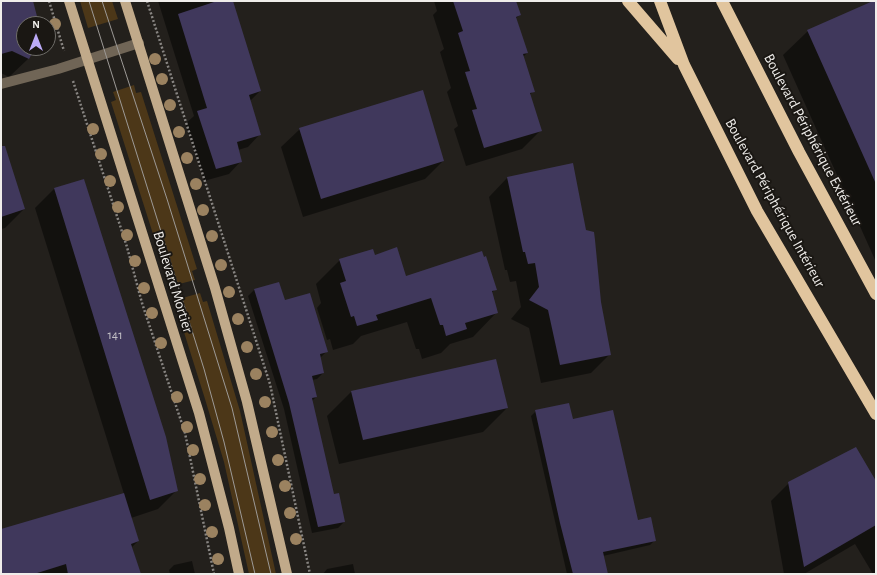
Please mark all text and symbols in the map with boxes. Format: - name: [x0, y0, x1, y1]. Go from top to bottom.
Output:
- north arrow: [16, 16, 56, 56]
- text: N: [32, 19, 40, 30]
- street label: Boulevard Périphérique Extérieur: [760, 51, 866, 229]
- street label: Boulevard Périphérique Intérieur: [721, 115, 829, 291]
- street label: Boulevard Mortier: [149, 229, 197, 335]
- house number: 141: [107, 327, 123, 343]

